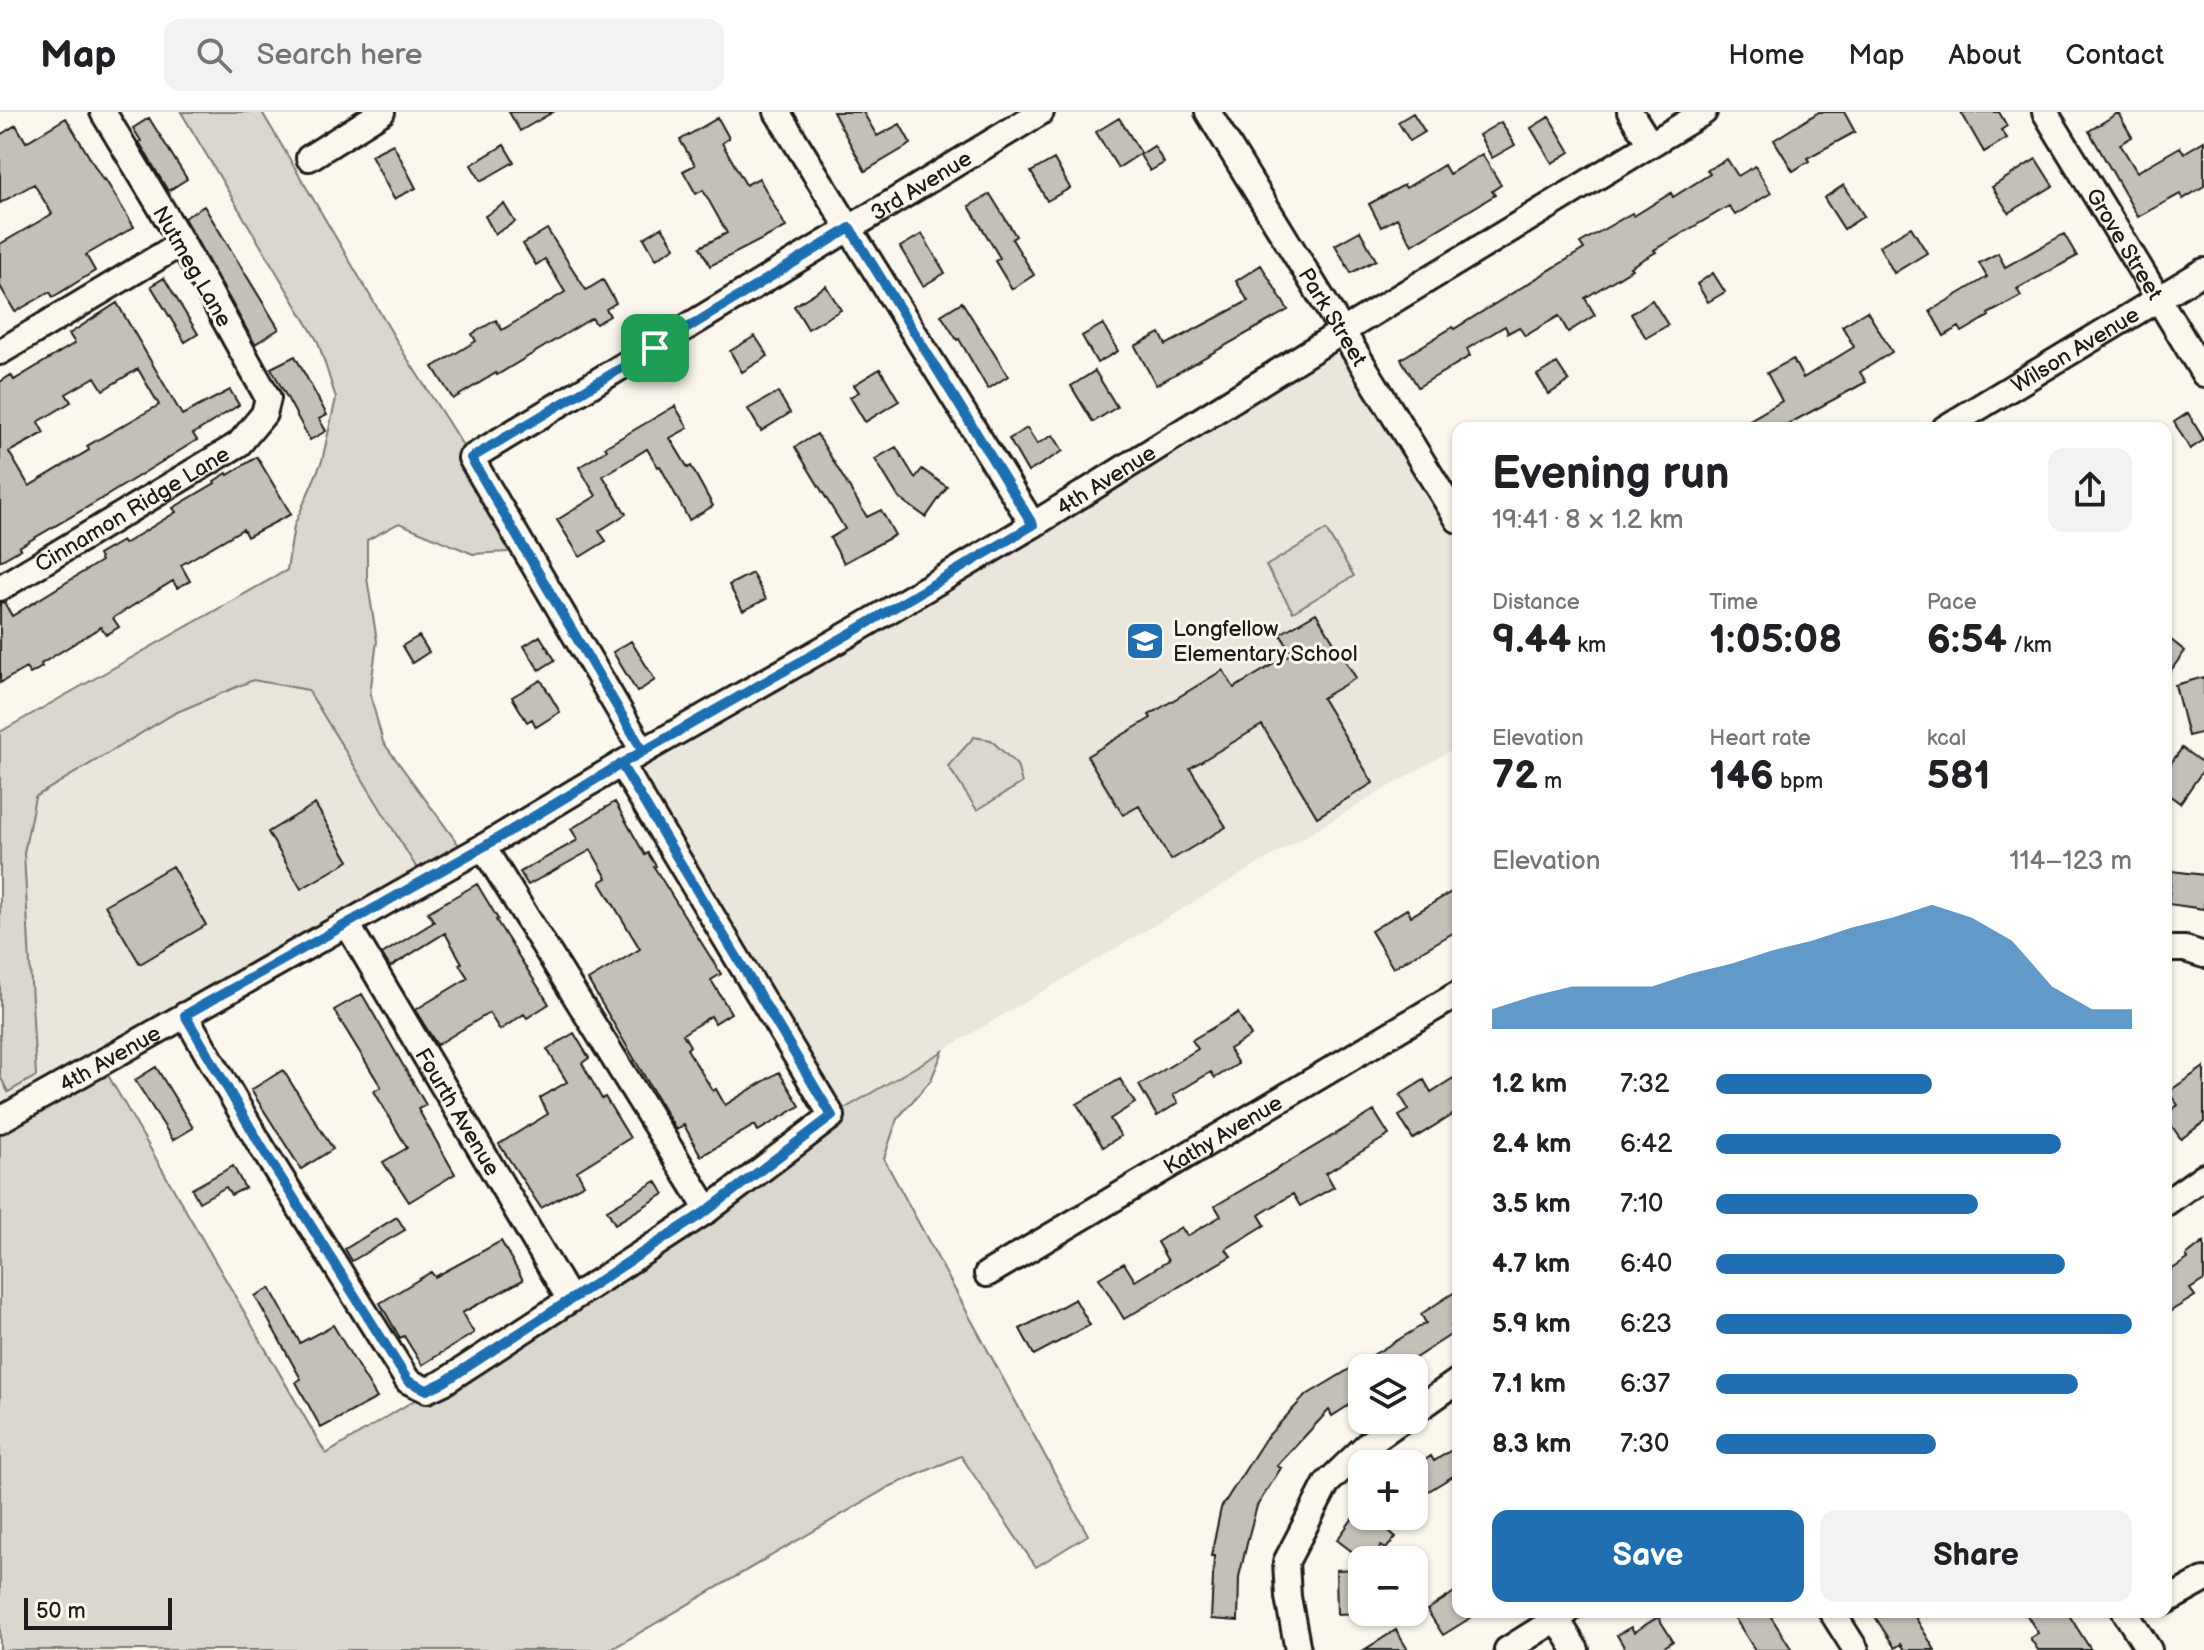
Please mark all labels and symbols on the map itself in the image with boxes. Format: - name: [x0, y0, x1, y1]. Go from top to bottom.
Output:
- street label: 3rd Avenue: [866, 145, 977, 227]
- street label: Grove Street: [2079, 184, 2168, 305]
- street label: Nutmeg Lane: [146, 201, 237, 332]
- street label: Park Street: [1292, 263, 1373, 372]
- street label: Wilson Avenue: [2007, 301, 2145, 400]
- pin: [621, 314, 689, 382]
- street label: 4th Avenue: [1052, 440, 1161, 522]
- street label: Cinnamon Ridge Lane: [31, 441, 235, 579]
- place label: Longfellow Elementary School: [1173, 616, 1358, 668]
- school or university icon: Longfellow Elementary School: [1124, 620, 1166, 662]
- street label: 4th Avenue: [55, 1020, 166, 1099]
- street label: Fourth Avenue: [409, 1043, 505, 1181]
- street label: Kathy Avenue: [1159, 1090, 1288, 1181]
- scale bar: [24, 1594, 172, 1630]

